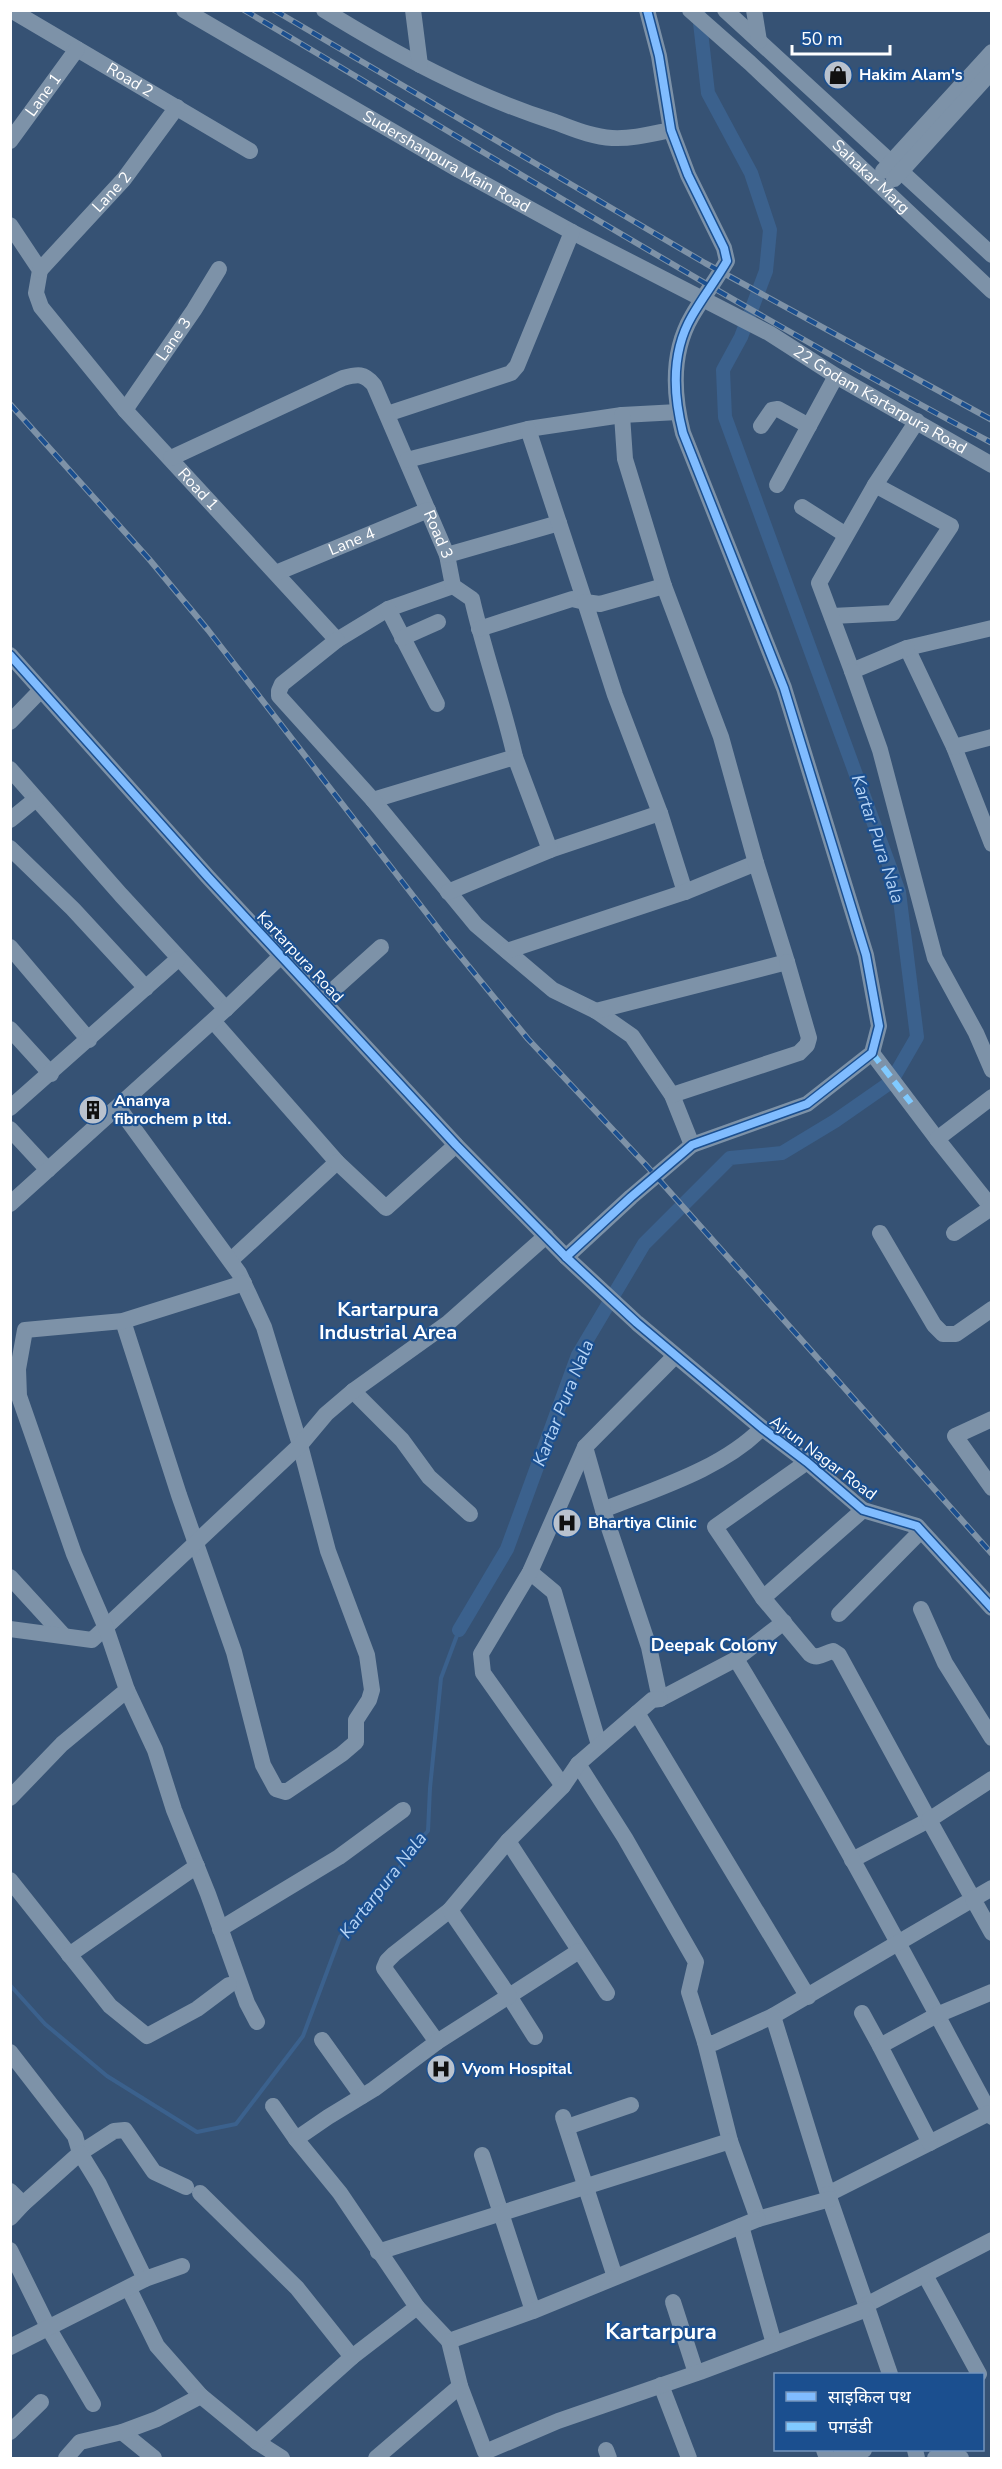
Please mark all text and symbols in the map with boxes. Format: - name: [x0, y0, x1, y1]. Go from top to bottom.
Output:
- scale bar: [792, 18, 890, 56]
- text: 50 m: [801, 27, 843, 51]
- street label: Road 2: [102, 58, 157, 103]
- shop icon: Hakim Alam's: [822, 59, 854, 91]
- place label: Hakim Alam's: [859, 64, 963, 86]
- street label: Lane 1: [20, 69, 67, 121]
- street label: Sudershanpura Main Road: [358, 105, 534, 218]
- street label: Sahakar Marg: [827, 135, 914, 219]
- street label: Lane 2: [87, 167, 137, 217]
- street label: Lane 3: [151, 313, 197, 365]
- street label: 22 Godam Kartarpura Road: [789, 340, 971, 459]
- street label: Road 1: [173, 463, 223, 515]
- street label: Road 3: [418, 507, 458, 562]
- street label: Lane 4: [325, 522, 379, 561]
- water label: Kartar Pura Nala: [846, 771, 910, 907]
- street label: Kartarpura Road: [252, 906, 348, 1008]
- place label: Ananya fibrochem p ltd.: [114, 1090, 231, 1130]
- building icon: Ananya fibrochem p ltd.: [77, 1094, 109, 1126]
- district label: Kartarpura Industrial Area: [319, 1296, 457, 1346]
- water label: Kartar Pura Nala: [527, 1336, 599, 1470]
- street label: Ajrun Nagar Road: [765, 1411, 881, 1505]
- hospital icon: Bhartiya Clinic: [551, 1507, 583, 1539]
- place label: Bhartiya Clinic: [588, 1512, 697, 1534]
- district label: Deepak Colony: [651, 1633, 778, 1657]
- water label: Kartarpura Nala: [334, 1827, 432, 1943]
- hospital icon: Vyom Hospital: [425, 2053, 457, 2085]
- place label: Vyom Hospital: [461, 2058, 572, 2080]
- district label: Kartarpura: [605, 2317, 717, 2347]
- legend: [774, 2373, 984, 2451]
- text: साइकिल पथ: [828, 2385, 911, 2409]
- text: पगडंडी: [828, 2415, 873, 2439]

